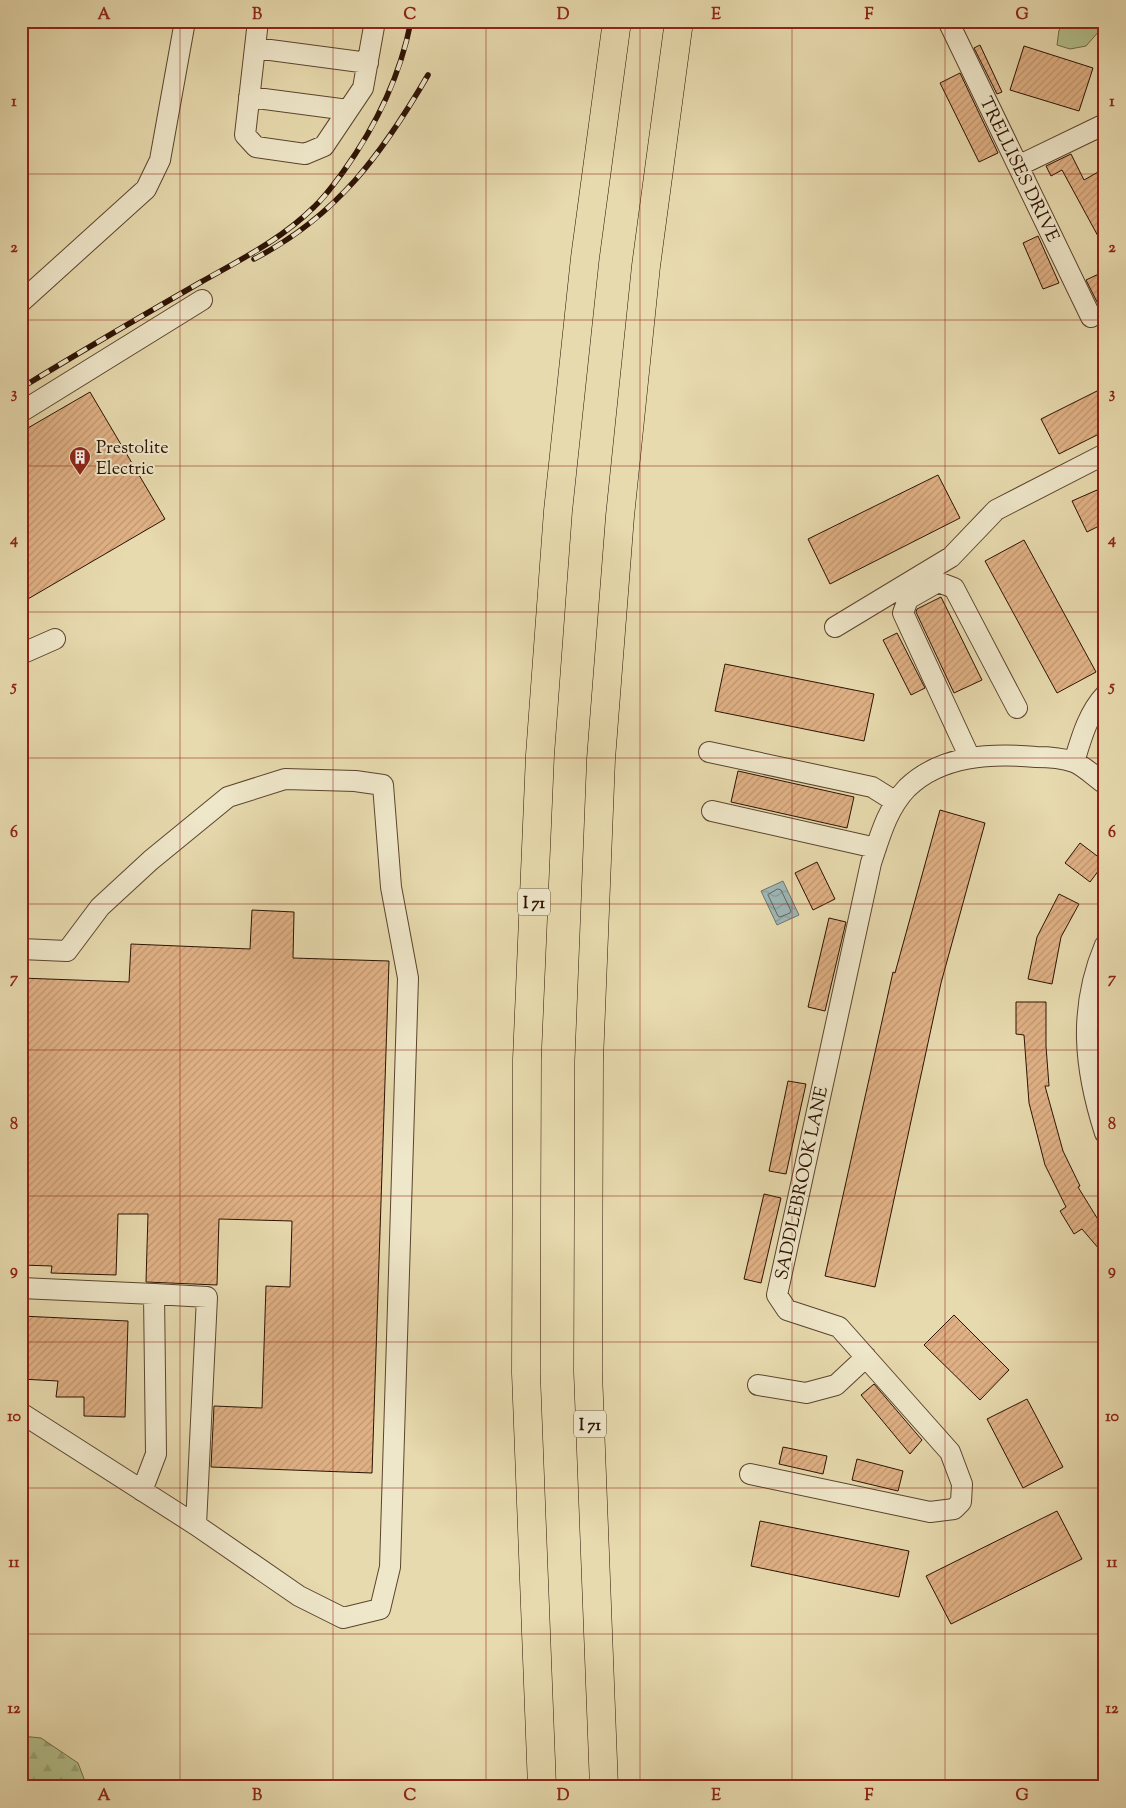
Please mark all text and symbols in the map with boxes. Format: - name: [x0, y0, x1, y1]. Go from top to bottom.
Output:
- text: A: [98, 4, 111, 27]
- text: B: [252, 4, 262, 27]
- text: C: [404, 4, 417, 27]
- text: D: [557, 4, 570, 27]
- text: E: [711, 4, 721, 27]
- text: F: [865, 4, 874, 27]
- text: G: [1015, 4, 1029, 27]
- text: 1: [11, 91, 17, 114]
- text: 1: [1109, 91, 1115, 114]
- street label: TRELLISES DRIVE: [972, 93, 1065, 247]
- text: 2: [10, 237, 18, 260]
- text: 2: [1108, 237, 1116, 260]
- text: 3: [11, 383, 18, 406]
- text: 3: [1109, 383, 1116, 406]
- place label: Prestolite Electric: [96, 436, 169, 483]
- building icon: Prestolite Electric: [68, 445, 92, 476]
- text: 4: [9, 529, 18, 552]
- text: 4: [1107, 529, 1116, 552]
- text: 5: [9, 676, 17, 699]
- text: 5: [1107, 676, 1115, 699]
- text: 6: [10, 822, 18, 845]
- text: 6: [1108, 822, 1116, 845]
- road number: I 71: [518, 889, 550, 916]
- text: 7: [10, 968, 19, 991]
- text: 7: [1108, 968, 1117, 991]
- street label: SADDLEBROOK LANE: [770, 1084, 836, 1283]
- text: 8: [10, 1114, 18, 1137]
- text: 8: [1108, 1114, 1116, 1137]
- text: 9: [10, 1260, 18, 1283]
- text: 9: [1108, 1260, 1116, 1283]
- text: 10: [7, 1406, 21, 1429]
- text: 10: [1105, 1406, 1119, 1429]
- road number: I 71: [574, 1410, 606, 1438]
- text: 11: [9, 1552, 20, 1575]
- text: 11: [1107, 1552, 1118, 1575]
- text: 12: [8, 1698, 21, 1721]
- text: 12: [1106, 1698, 1119, 1721]
- text: A: [98, 1785, 111, 1808]
- text: B: [252, 1785, 262, 1808]
- text: C: [404, 1785, 417, 1808]
- text: D: [557, 1785, 570, 1808]
- text: E: [711, 1785, 721, 1808]
- text: F: [865, 1785, 874, 1808]
- text: G: [1015, 1785, 1029, 1808]

